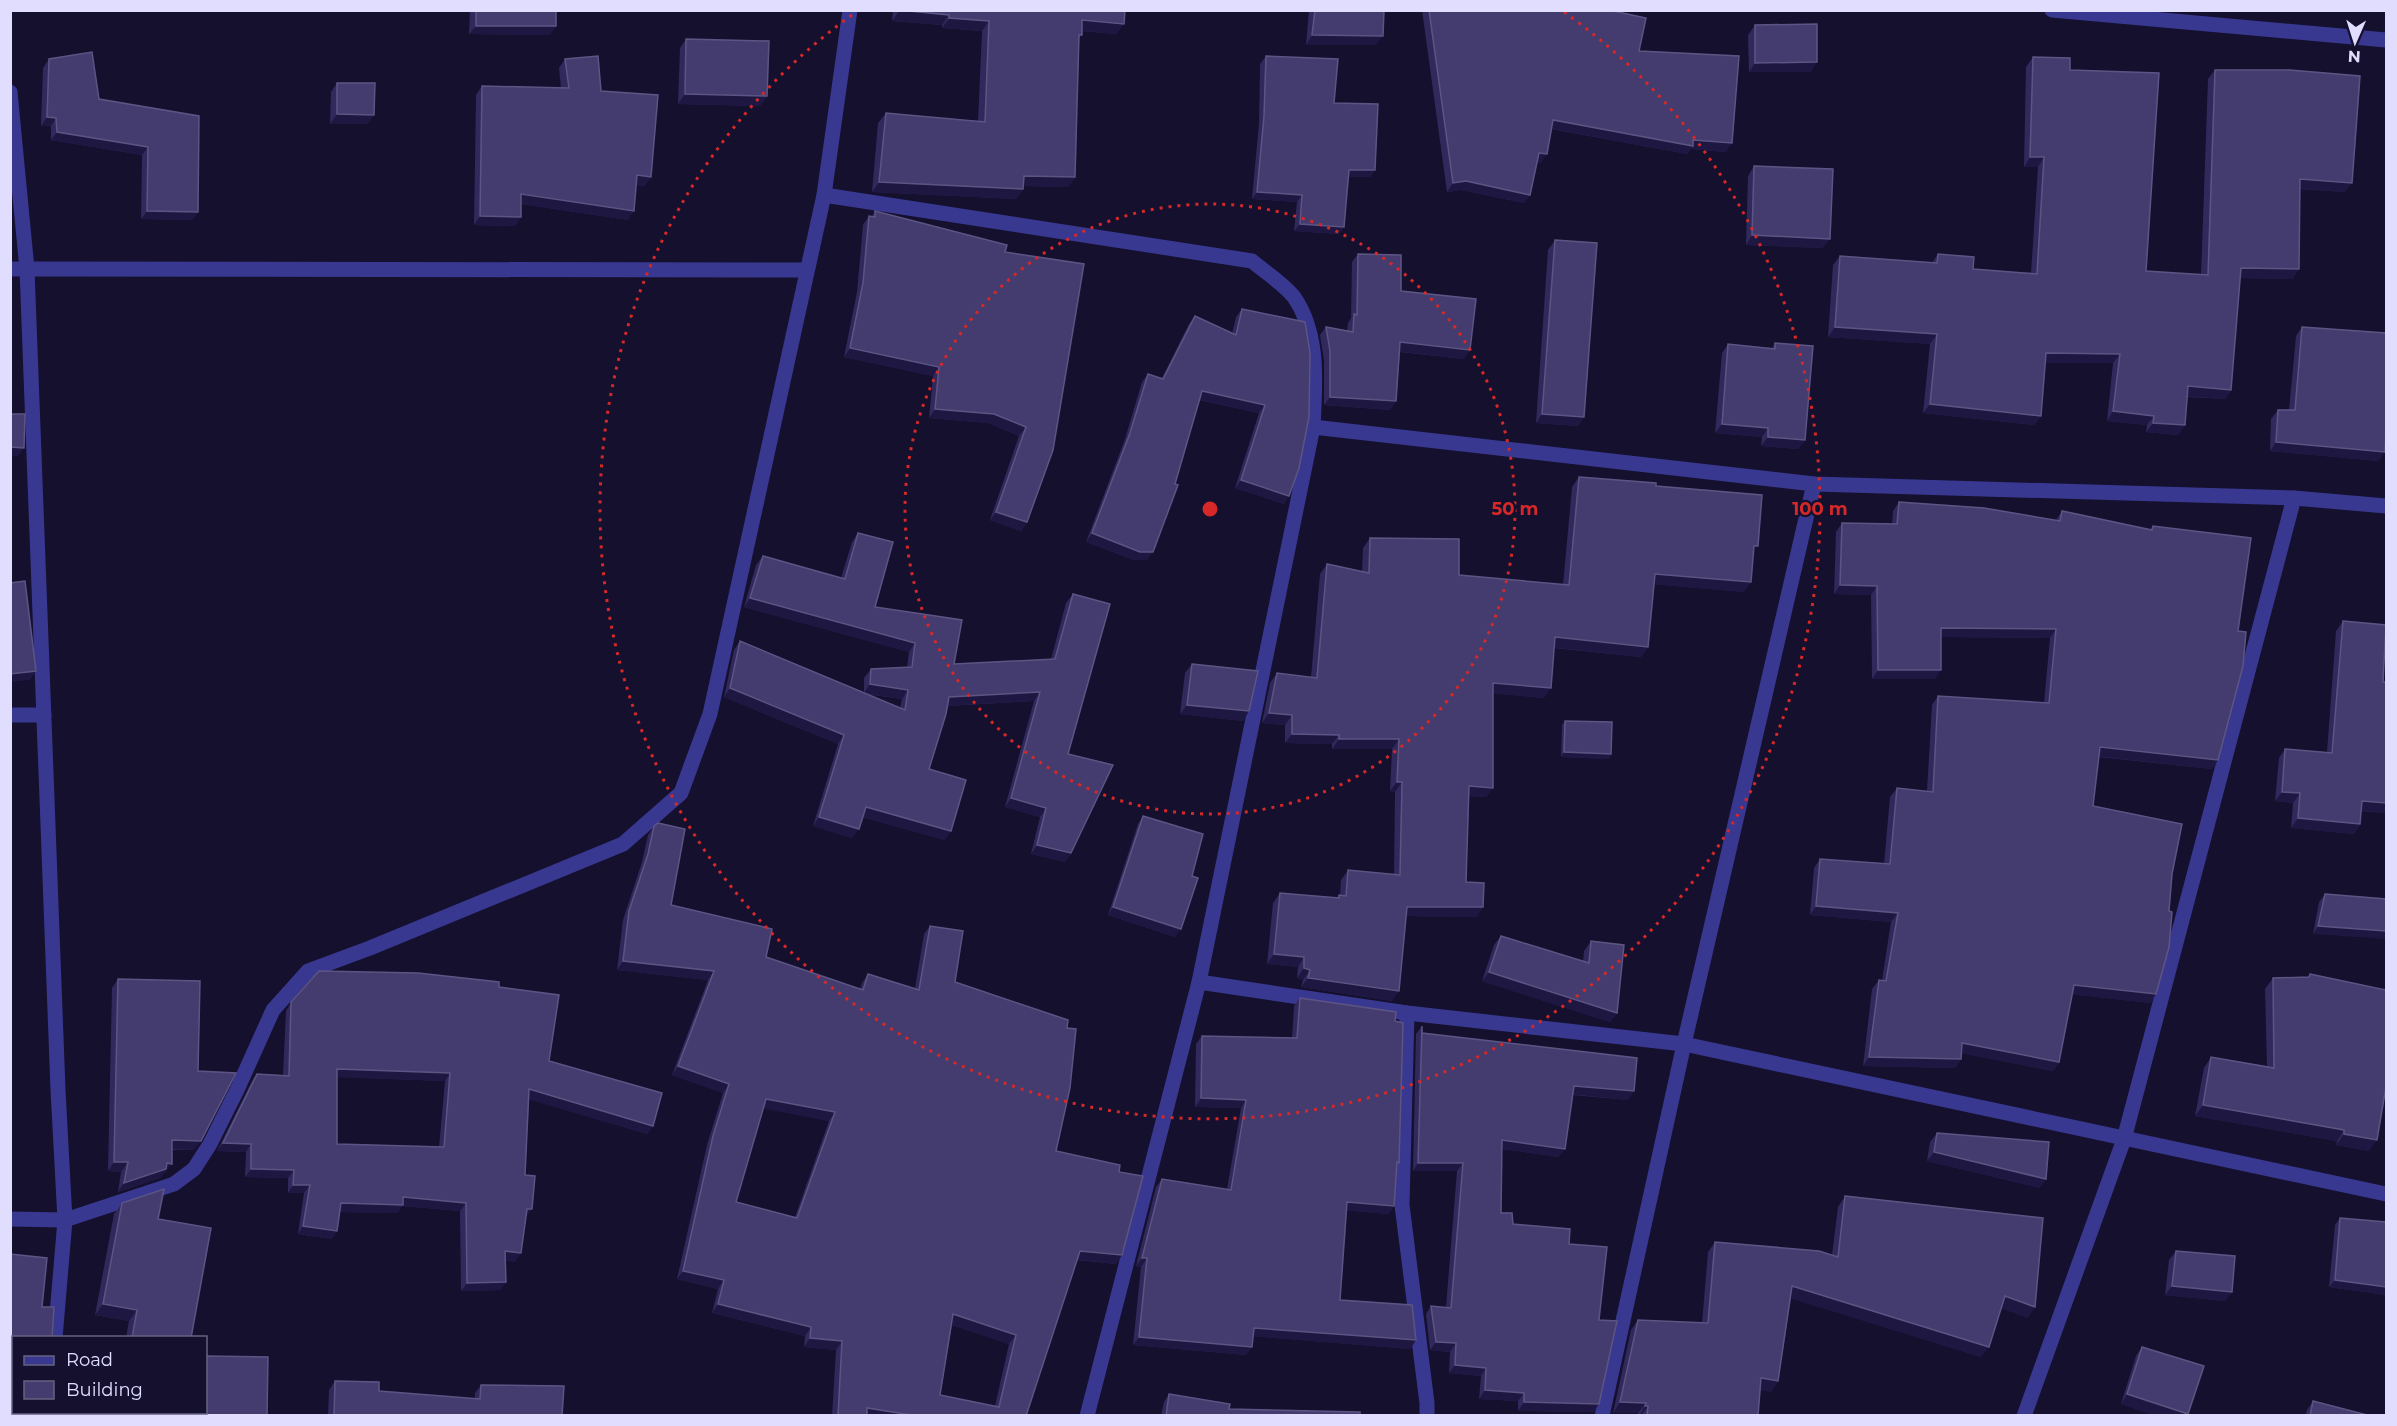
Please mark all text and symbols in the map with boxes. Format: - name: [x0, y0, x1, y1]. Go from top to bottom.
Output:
- north arrow: [2325, 12, 2385, 72]
- text: N: [2347, 47, 2361, 66]
- text: 50 m: [1492, 498, 1538, 520]
- text: 100 m: [1792, 498, 1848, 520]
- centre of rings: [1200, 499, 1220, 519]
- legend: [12, 1336, 207, 1414]
- text: Road: [66, 1349, 113, 1371]
- text: Building: [66, 1379, 143, 1401]

